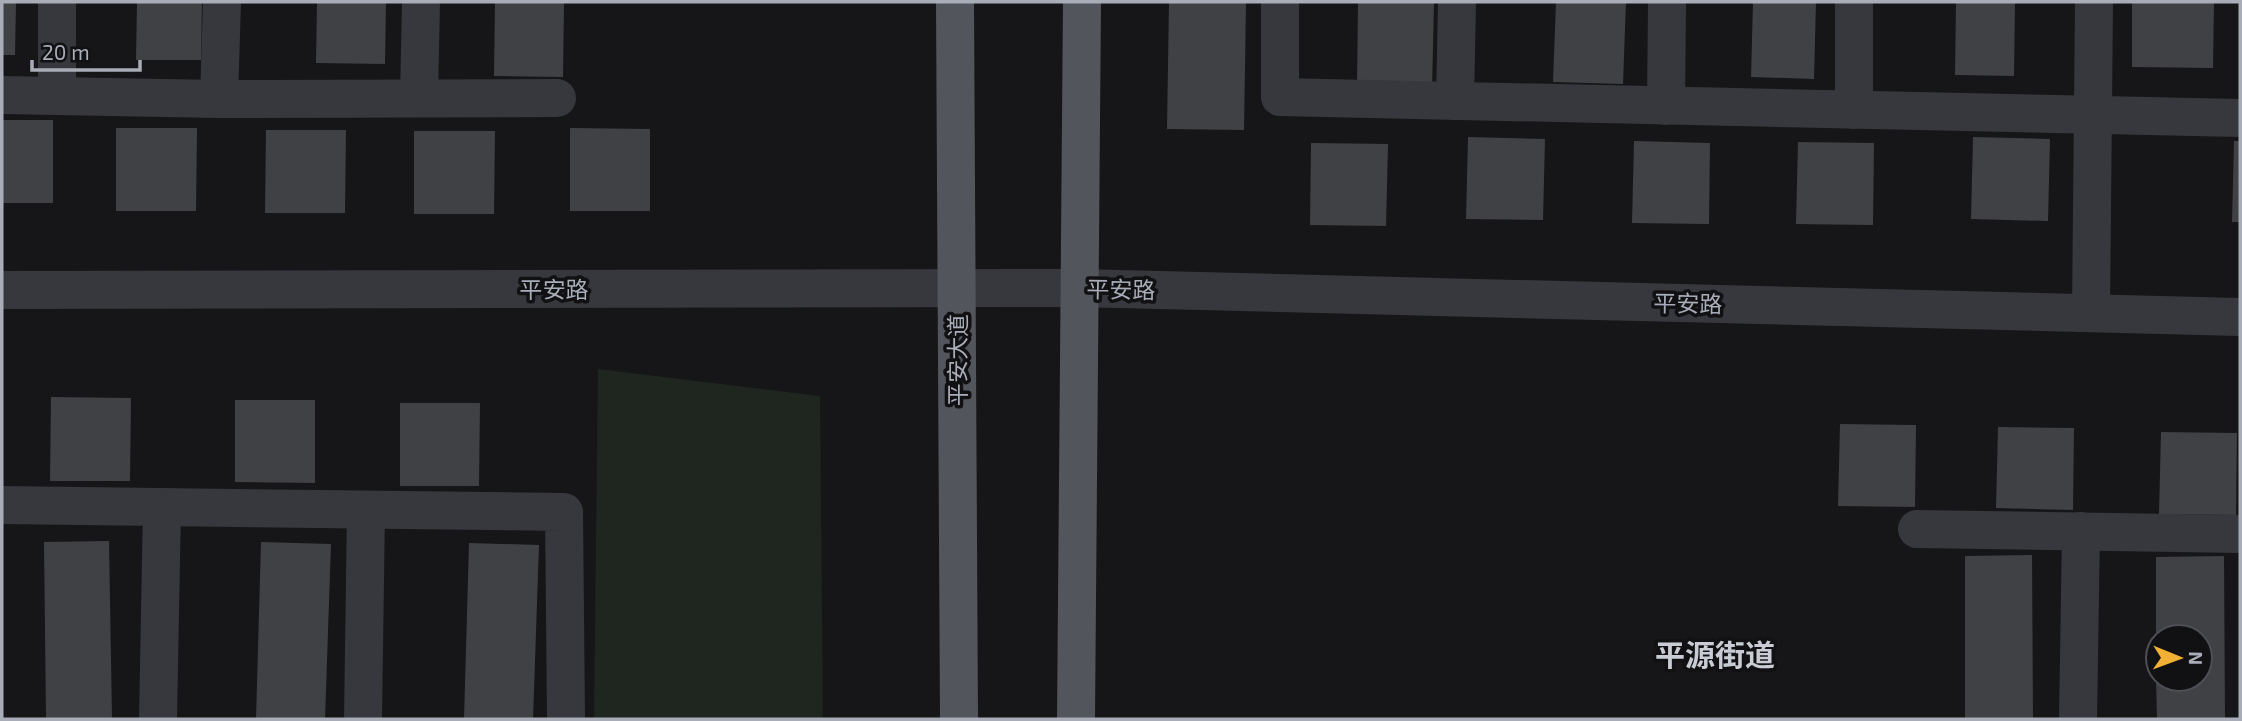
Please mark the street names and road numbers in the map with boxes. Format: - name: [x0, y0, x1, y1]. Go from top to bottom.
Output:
- street label: 平安路: [1086, 274, 1156, 304]
- street label: 平安路: [520, 275, 589, 303]
- street label: 平安路: [1653, 288, 1723, 318]
- street label: 平安大道: [943, 314, 971, 406]

